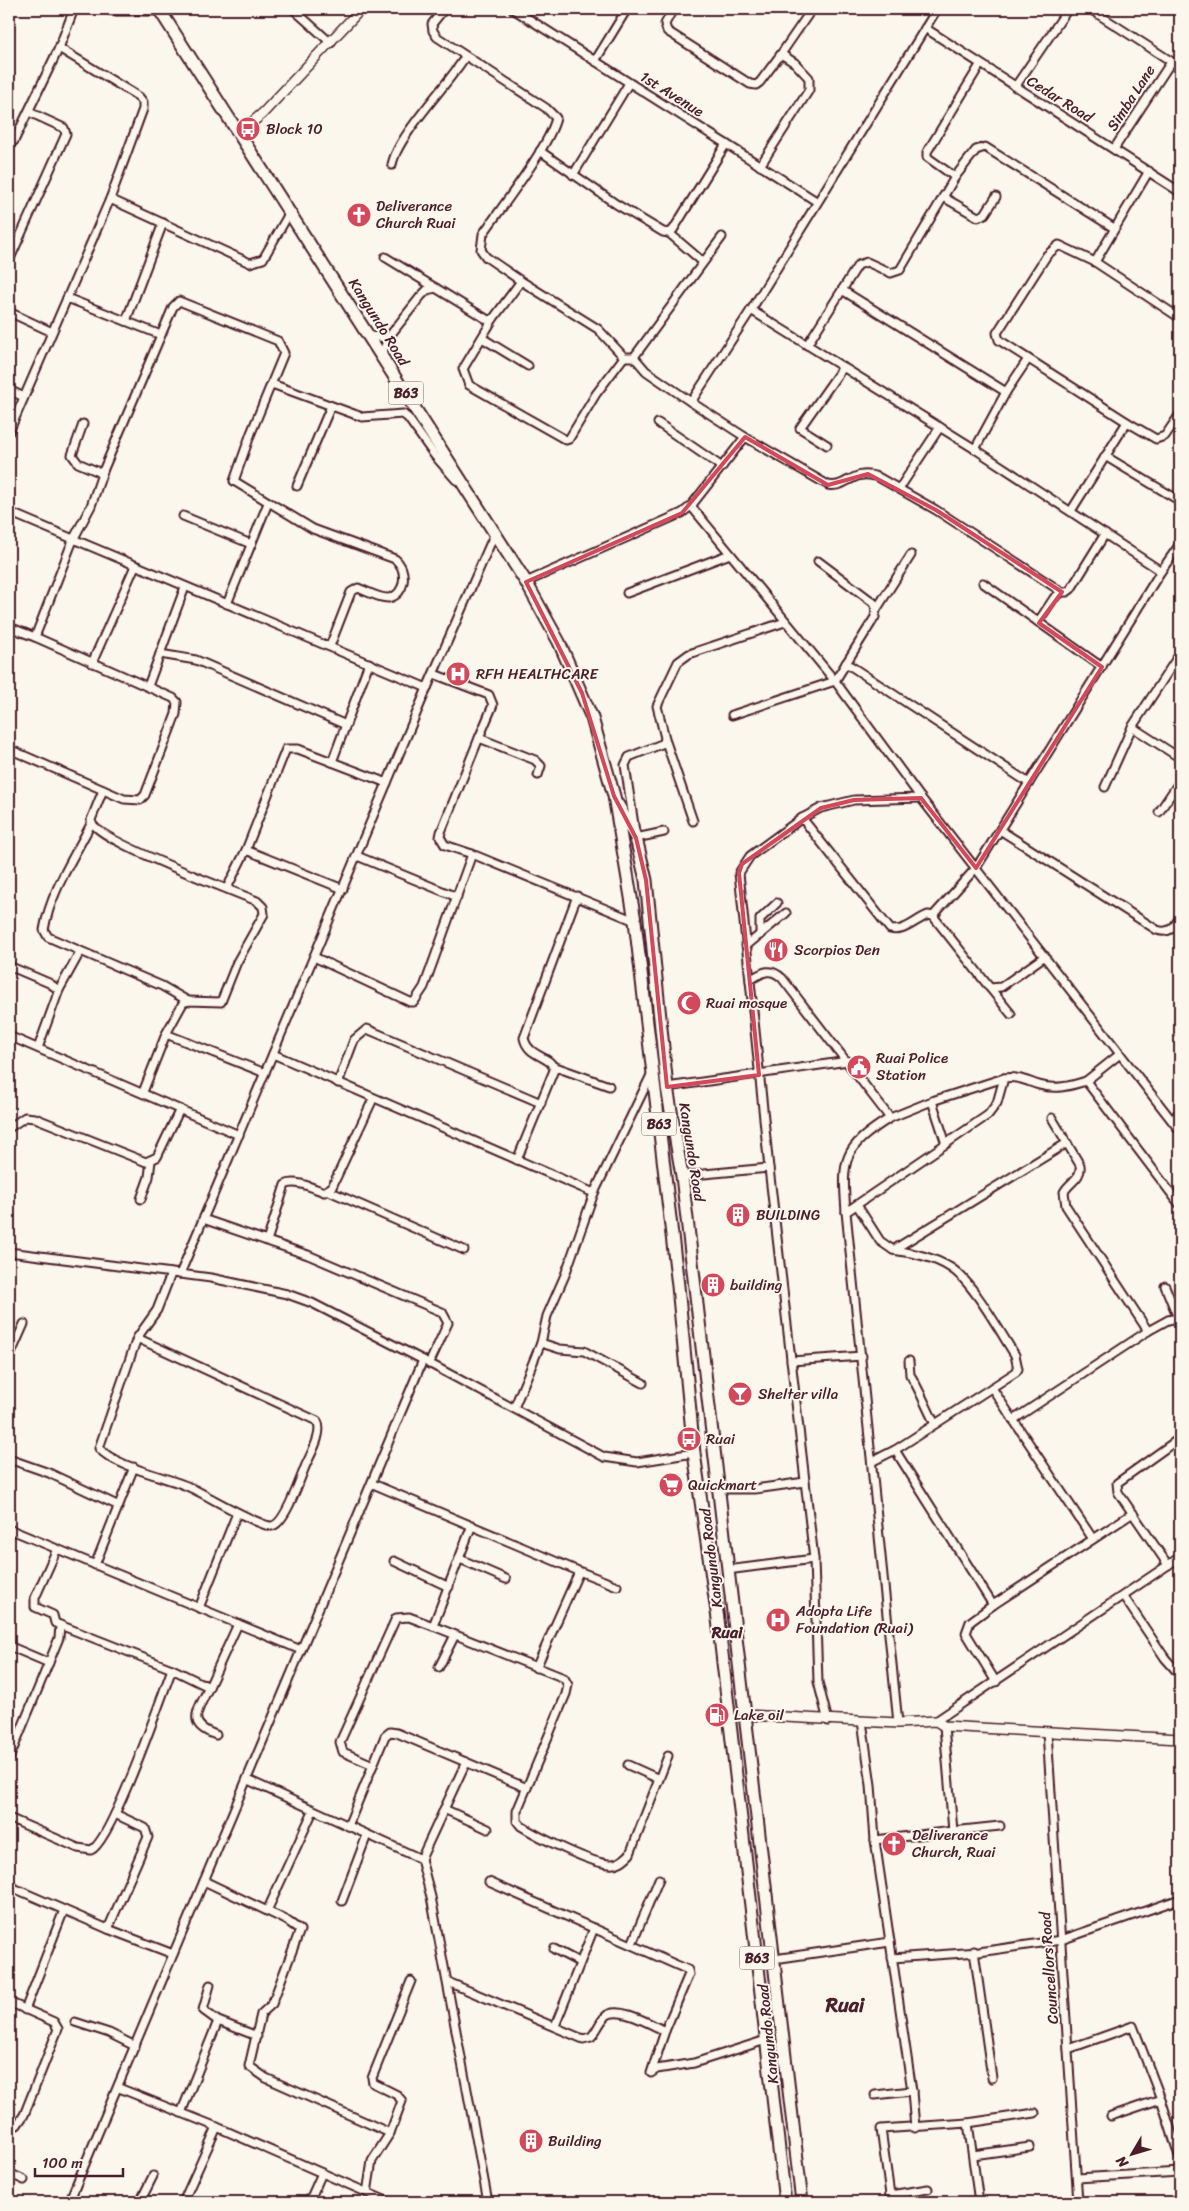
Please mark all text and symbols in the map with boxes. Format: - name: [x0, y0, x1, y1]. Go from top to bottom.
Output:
- street label: Simba Lane: [1100, 59, 1162, 136]
- street label: 1st Avenue: [635, 64, 709, 124]
- street label: Cedar Road: [1022, 68, 1099, 130]
- bus stop icon: Block 10: [235, 116, 261, 142]
- place label: Block 10: [266, 116, 323, 142]
- place label: Deliverance Church Ruai: [376, 193, 456, 236]
- church icon: Deliverance Church Ruai: [346, 202, 372, 228]
- street label: Kangundo Road: [342, 273, 417, 372]
- road number: B63: [388, 382, 424, 404]
- hospital icon: RFH HEALTHCARE: [445, 661, 471, 687]
- place label: RFH HEALTHCARE: [476, 661, 600, 687]
- restaurant icon: Scorpios Den: [763, 937, 789, 963]
- place label: Scorpios Den: [794, 937, 880, 963]
- mosque icon: Ruai mosque: [676, 990, 702, 1016]
- place label: Ruai mosque: [706, 990, 787, 1016]
- place label: Ruai Police Station: [876, 1045, 948, 1088]
- public building icon: Ruai Police Station: [846, 1054, 872, 1080]
- street label: Kangundo Road: [671, 1101, 713, 1204]
- road number: B63: [642, 1112, 676, 1136]
- building icon: BUILDING: [725, 1202, 751, 1228]
- place label: BUILDING: [756, 1202, 820, 1228]
- building icon: building: [700, 1272, 726, 1298]
- place label: building: [730, 1272, 783, 1298]
- bar icon: Shelter villa: [727, 1381, 753, 1407]
- place label: Shelter villa: [758, 1381, 839, 1407]
- bus stop icon: Ruai: [676, 1426, 702, 1452]
- place label: Ruai: [706, 1426, 736, 1452]
- supermarket icon: Quickmart: [658, 1472, 684, 1498]
- place label: Quickmart: [688, 1472, 758, 1498]
- street label: Kangundo Road: [692, 1506, 730, 1609]
- place label: Adopta Life Foundation (Ruai): [795, 1598, 913, 1641]
- hospital icon: Adopta Life Foundation (Ruai): [765, 1607, 791, 1633]
- district label: Ruai: [711, 1618, 743, 1647]
- fuel station icon: Lake oil: [704, 1702, 730, 1728]
- place label: Lake oil: [734, 1702, 785, 1728]
- place label: Deliverance Church, Ruai: [912, 1822, 996, 1865]
- church icon: Deliverance Church, Ruai: [881, 1831, 907, 1857]
- street label: Councellors Road: [1032, 1910, 1066, 2025]
- road number: B63: [740, 1946, 774, 1970]
- street label: Kangundo Road: [750, 1982, 786, 2085]
- district label: Ruai: [825, 1988, 866, 2023]
- building icon: Building: [518, 2128, 544, 2154]
- place label: Building: [548, 2128, 602, 2154]
- north arrow: [1106, 2128, 1156, 2178]
- scale bar: [35, 2146, 122, 2178]
- text: 100 m: [42, 2150, 83, 2176]
- text: N: [1109, 2150, 1136, 2174]

